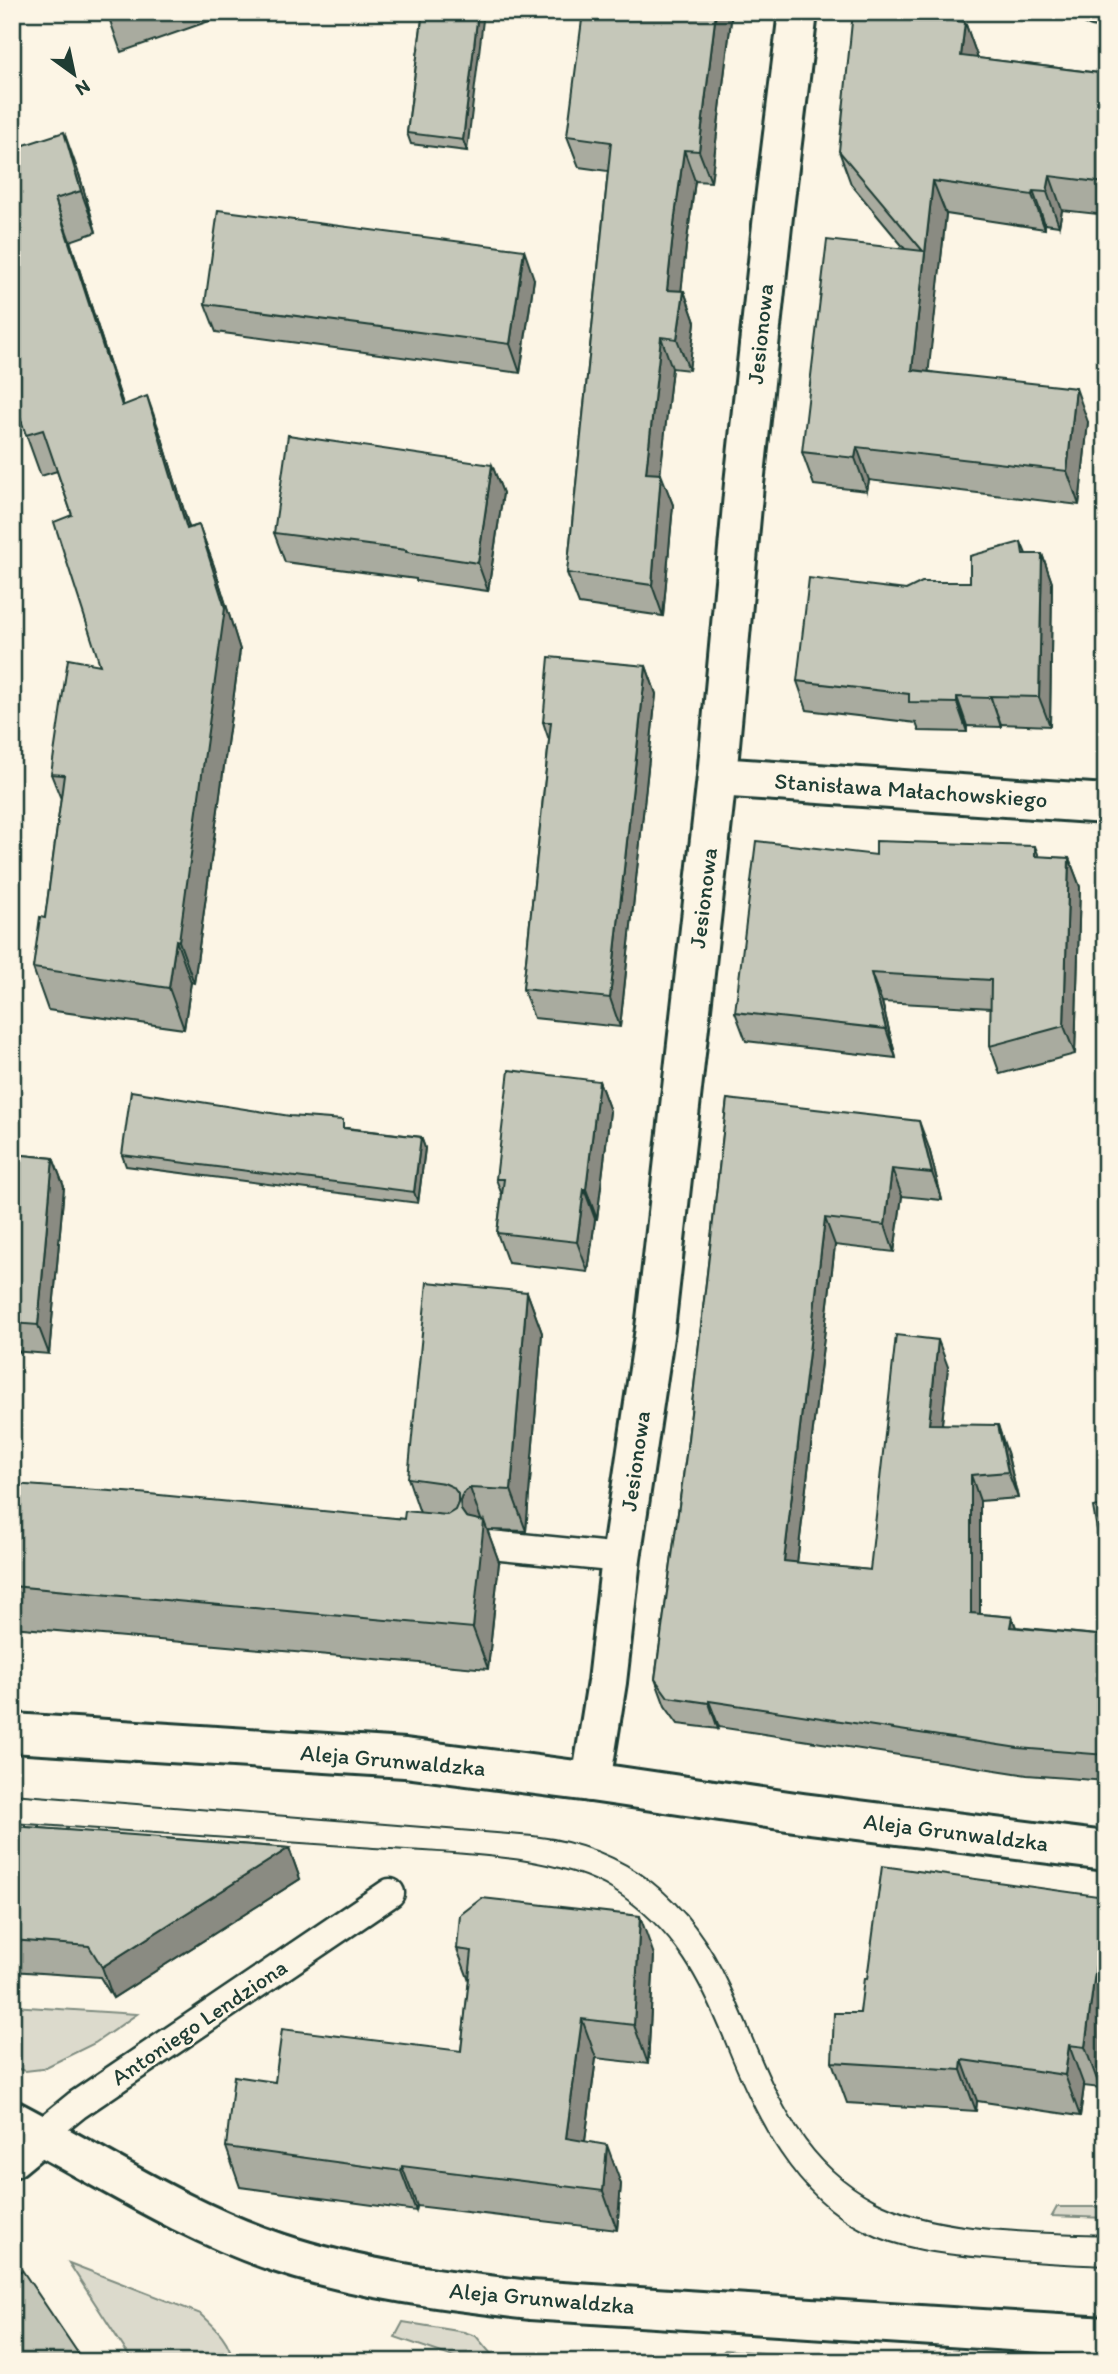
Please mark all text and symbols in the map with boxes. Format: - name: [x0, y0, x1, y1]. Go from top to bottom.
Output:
- north arrow: [38, 38, 108, 108]
- text: N: [71, 75, 95, 101]
- street label: Jesionowa: [741, 282, 779, 386]
- street label: Stanisława Małachowskiego: [774, 766, 1048, 814]
- street label: Jesionowa: [683, 846, 723, 950]
- street label: Jesionowa: [614, 1409, 656, 1513]
- street label: Aleja Grunwaldzka: [299, 1738, 487, 1782]
- street label: Aleja Grunwaldzka: [862, 1807, 1050, 1857]
- street label: Antoniego Lendziona: [106, 1953, 292, 2091]
- street label: Aleja Grunwaldzka: [448, 2276, 636, 2320]

